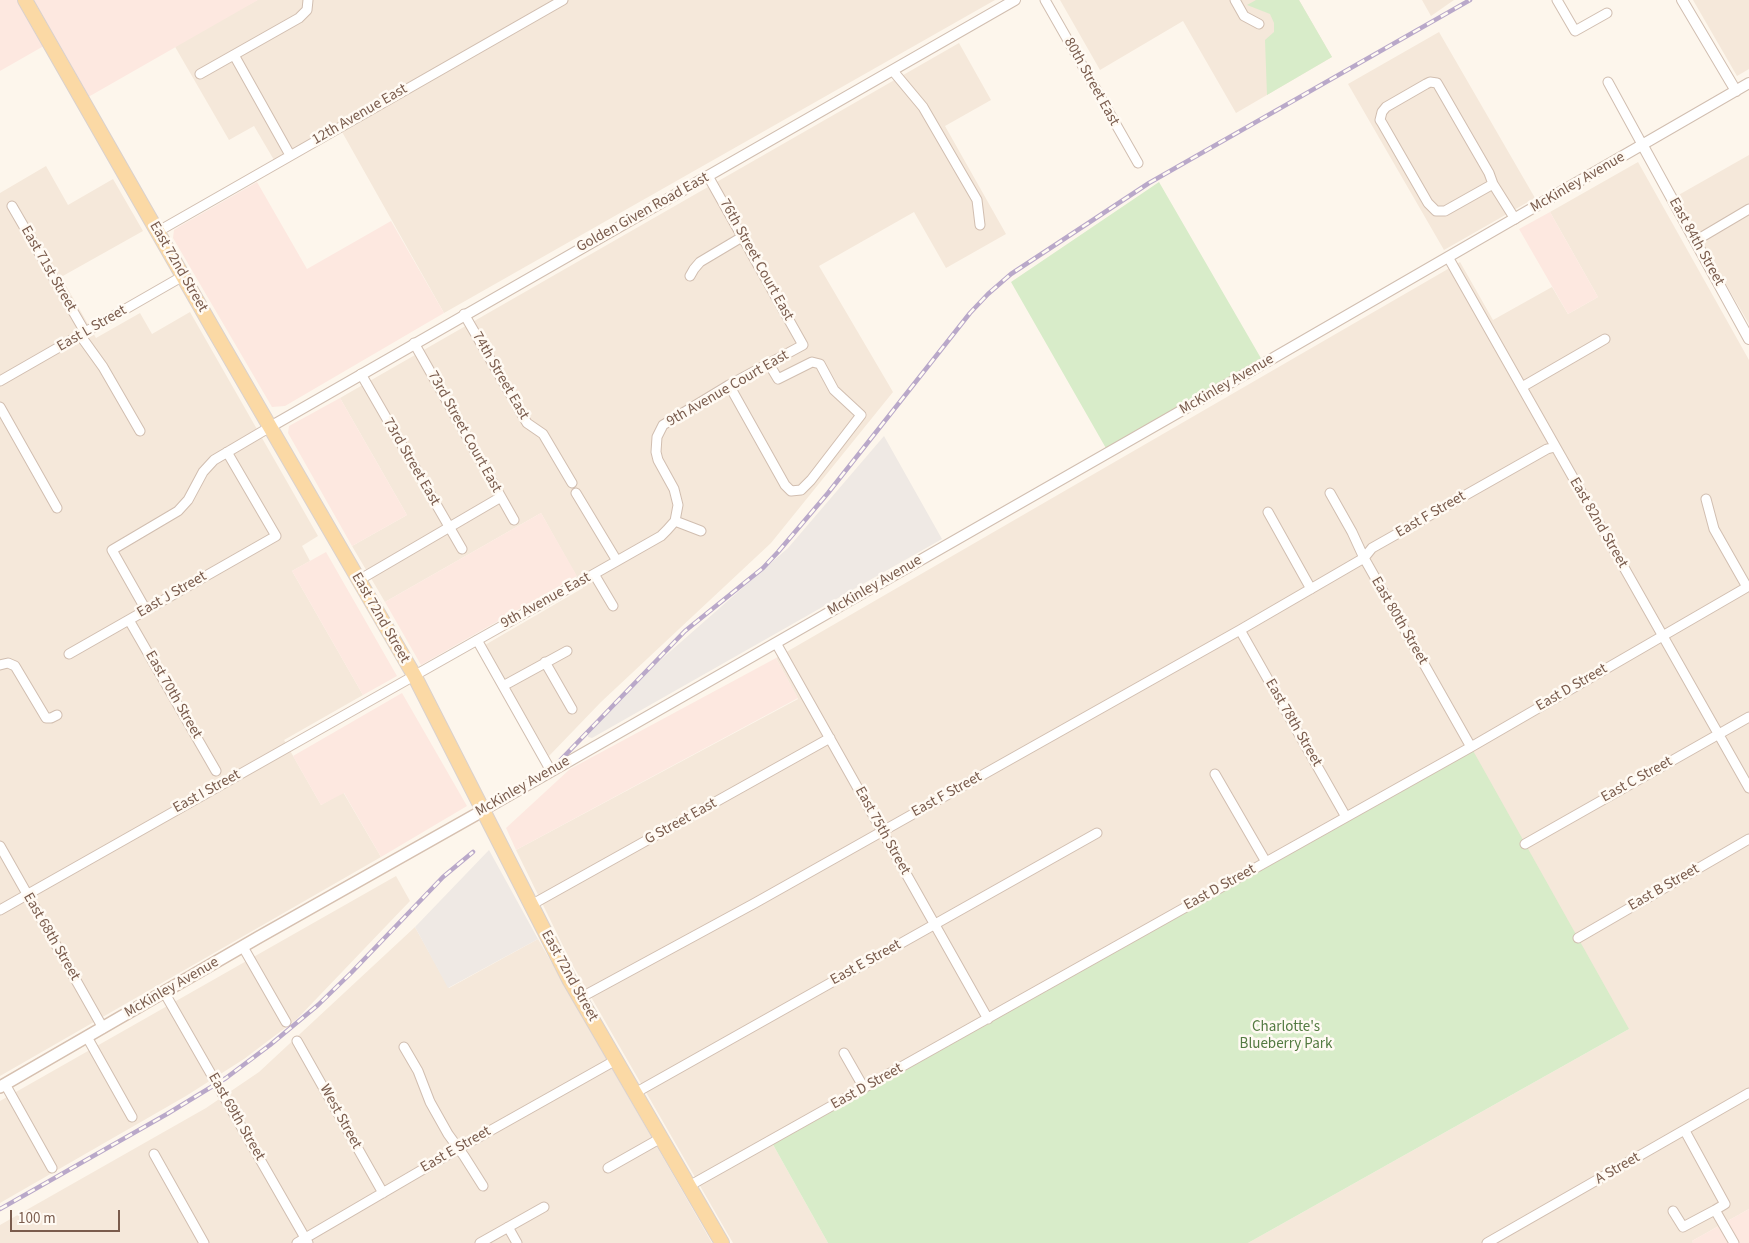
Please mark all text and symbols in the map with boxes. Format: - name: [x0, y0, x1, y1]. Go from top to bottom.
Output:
- street label: 80th Street East: [1059, 35, 1123, 129]
- street label: 12th Avenue East: [309, 80, 411, 150]
- street label: McKinley Avenue: [1528, 149, 1628, 217]
- street label: Golden Given Road East: [574, 169, 712, 257]
- street label: East 84th Street: [1664, 195, 1728, 289]
- street label: 76th Street Court East: [715, 196, 797, 324]
- street label: East 72nd Street: [145, 219, 211, 315]
- street label: East 71st Street: [16, 223, 80, 315]
- street label: East L Street: [54, 302, 130, 356]
- street label: 74th Street East: [468, 329, 532, 423]
- street label: 9th Avenue Court East: [664, 347, 792, 431]
- street label: McKinley Avenue: [1177, 351, 1277, 419]
- street label: 73rd Street Court East: [423, 368, 505, 496]
- street label: 73rd Street East: [379, 415, 443, 509]
- street label: East 82nd Street: [1565, 475, 1631, 571]
- street label: East F Street: [1393, 488, 1469, 542]
- street label: McKinley Avenue: [825, 552, 925, 620]
- street label: East J Street: [134, 568, 210, 622]
- street label: 9th Avenue East: [498, 569, 594, 633]
- street label: East 72nd Street: [347, 570, 413, 666]
- street label: East 80th Street: [1367, 574, 1431, 668]
- street label: East 70th Street: [141, 648, 205, 742]
- street label: East D Street: [1533, 660, 1611, 716]
- street label: East 78th Street: [1261, 676, 1325, 770]
- street label: McKinley Avenue: [473, 753, 573, 821]
- street label: East C Street: [1598, 753, 1676, 807]
- street label: East I Street: [170, 766, 244, 818]
- street label: East F Street: [909, 768, 985, 822]
- street label: East 75th Street: [850, 784, 914, 878]
- street label: G Street East: [642, 795, 720, 849]
- street label: East B Street: [1625, 860, 1703, 916]
- street label: East D Street: [1181, 861, 1259, 915]
- street label: East 68th Street: [19, 890, 83, 984]
- street label: East 72nd Street: [537, 927, 601, 1025]
- street label: East E Street: [828, 936, 904, 990]
- street label: McKinley Avenue: [122, 954, 222, 1022]
- park label: Charlotte's Blueberry Park: [1240, 1019, 1332, 1054]
- street label: East D Street: [828, 1060, 906, 1114]
- street label: East 69th Street: [204, 1070, 268, 1164]
- street label: West Street: [315, 1082, 365, 1152]
- street label: East E Street: [418, 1123, 494, 1177]
- street label: A Street: [1592, 1149, 1644, 1189]
- scale bar: [12, 1200, 122, 1232]
- text: 100 m: [18, 1208, 56, 1229]

